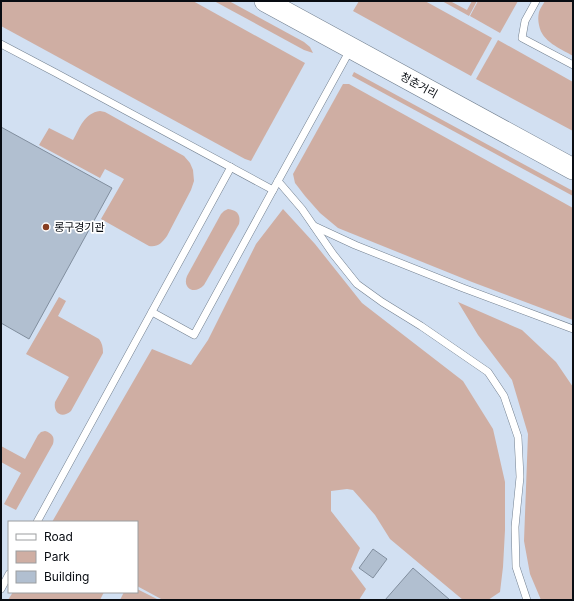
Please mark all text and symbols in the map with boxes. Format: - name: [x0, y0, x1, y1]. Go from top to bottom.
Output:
- street label: 청춘거리: [398, 69, 440, 101]
- place label: 롱구경기관: [54, 220, 105, 234]
- marker: 롱구경기관: [41, 222, 51, 232]
- legend: [8, 521, 138, 593]
- text: Road: [44, 529, 73, 544]
- text: Park: [44, 549, 70, 564]
- text: Building: [44, 569, 89, 584]

